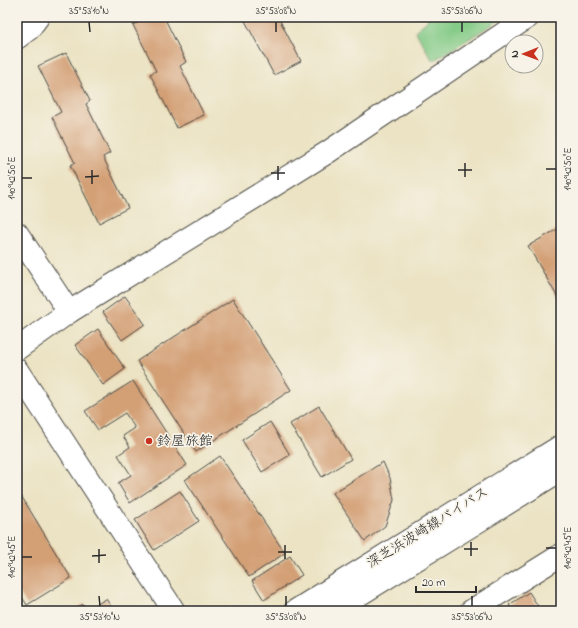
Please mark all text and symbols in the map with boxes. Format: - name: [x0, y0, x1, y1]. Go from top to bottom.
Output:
- text: 35°53'10"N: [69, 4, 109, 19]
- text: 35°53'08"N: [256, 4, 297, 19]
- text: 35°53'06"N: [441, 4, 483, 19]
- north arrow: [504, 34, 544, 74]
- text: N: [507, 50, 523, 58]
- text: 140°42'50"E: [561, 148, 576, 190]
- text: 140°42'50"E: [5, 157, 20, 199]
- place label: 鈴屋旅館: [157, 431, 213, 452]
- marker: 鈴屋旅館: [144, 436, 154, 446]
- street label: 深芝浜波崎線バイパス: [363, 482, 493, 574]
- text: 140°42'45"E: [561, 527, 576, 569]
- text: 140°42'45"E: [5, 536, 20, 578]
- scale bar: [416, 568, 476, 594]
- text: 20 m: [422, 574, 445, 592]
- text: 35°53'10"N: [80, 610, 120, 625]
- text: 35°53'08"N: [266, 610, 307, 625]
- text: 35°53'06"N: [451, 610, 493, 625]

